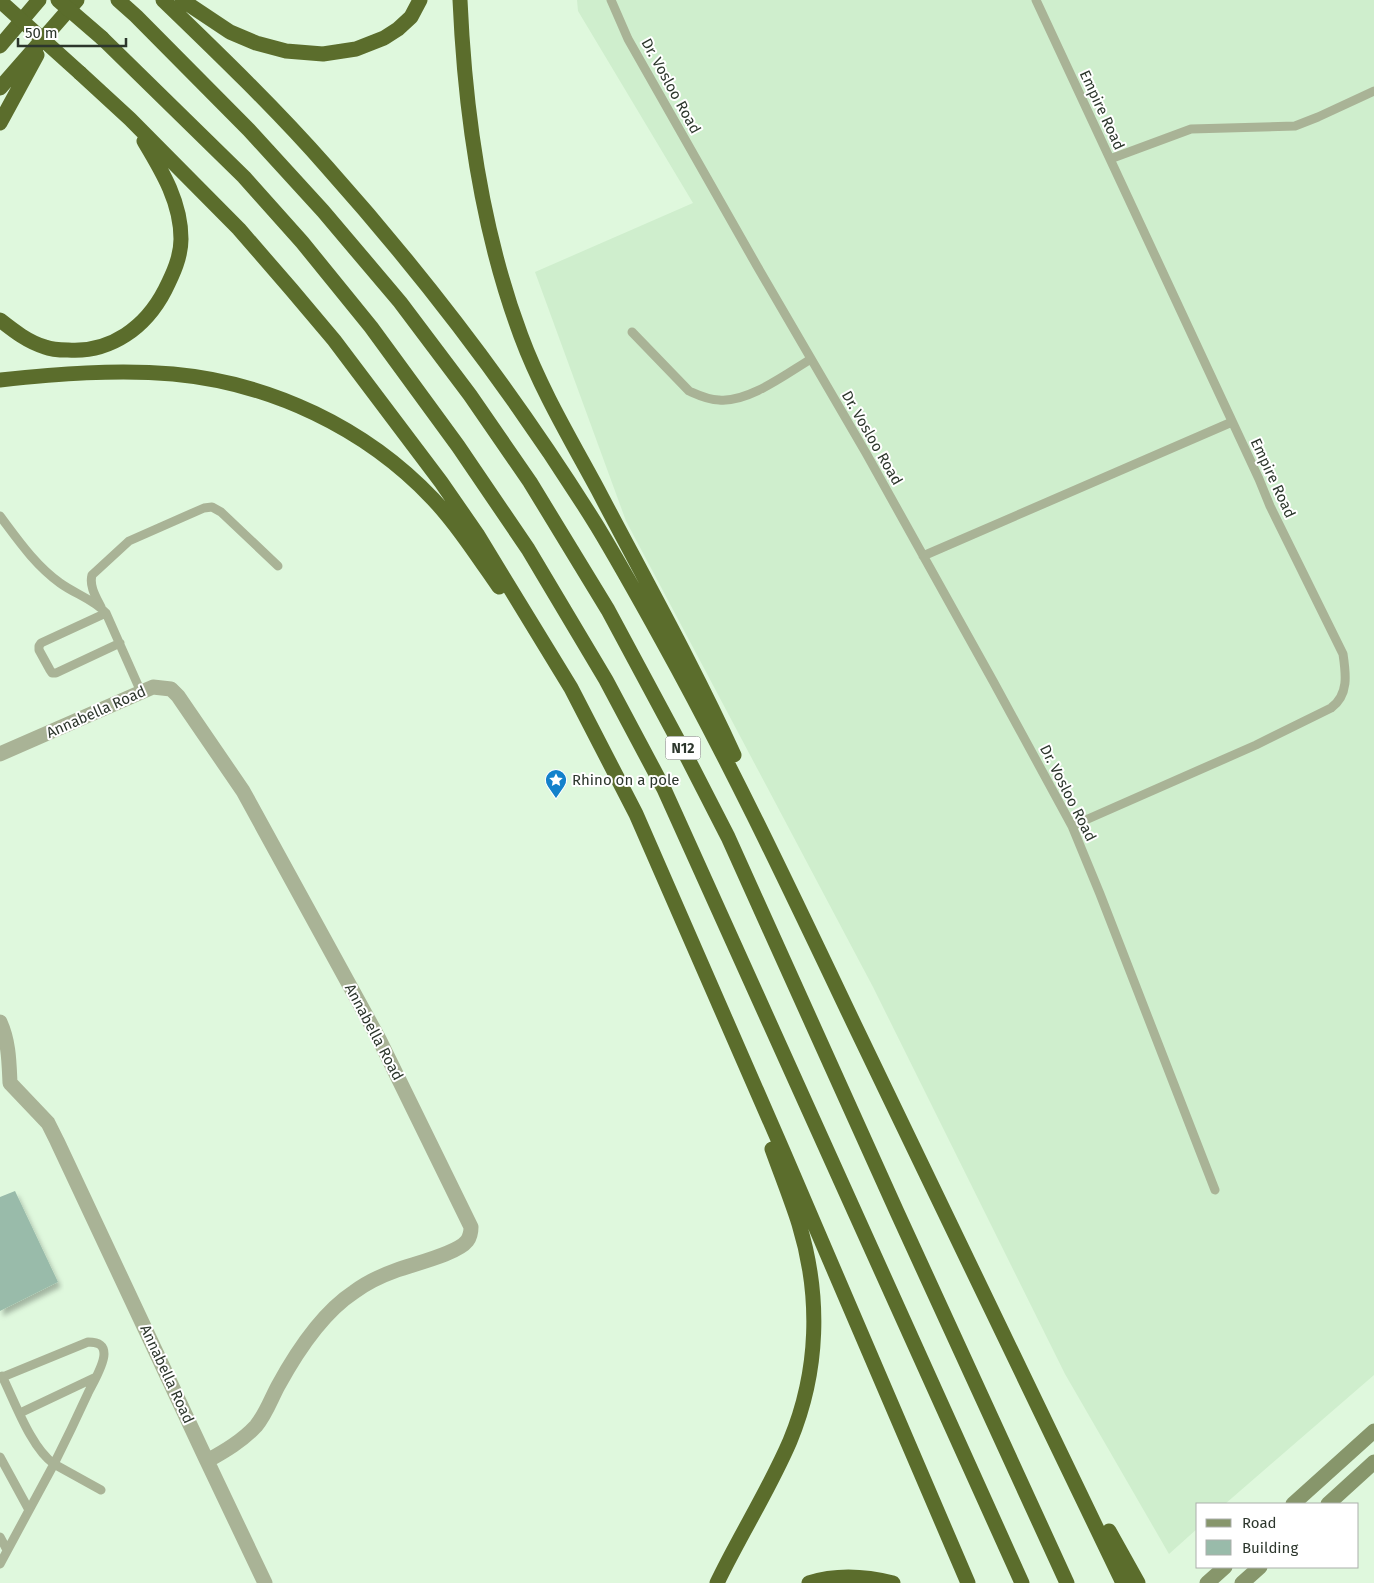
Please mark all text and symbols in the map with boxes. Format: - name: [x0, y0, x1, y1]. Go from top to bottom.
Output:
- scale bar: [18, 15, 125, 47]
- text: 50 m: [25, 24, 58, 42]
- street label: Dr. Vosloo Road: [637, 35, 705, 137]
- street label: Empire Road: [1076, 67, 1128, 153]
- street label: Dr. Vosloo Road: [838, 388, 906, 488]
- street label: Empire Road: [1247, 435, 1299, 521]
- street label: Annabella Road: [44, 682, 148, 742]
- road number: N12: [666, 736, 700, 760]
- street label: Dr. Vosloo Road: [1036, 742, 1100, 844]
- place icon: Rhino on a pole: [544, 768, 568, 799]
- place label: Rhino on a pole: [572, 771, 679, 789]
- street label: Annabella Road: [341, 981, 407, 1083]
- street label: Annabella Road: [136, 1322, 198, 1426]
- legend: [1196, 1503, 1359, 1568]
- text: Road: [1242, 1514, 1277, 1532]
- text: Building: [1242, 1539, 1298, 1557]

